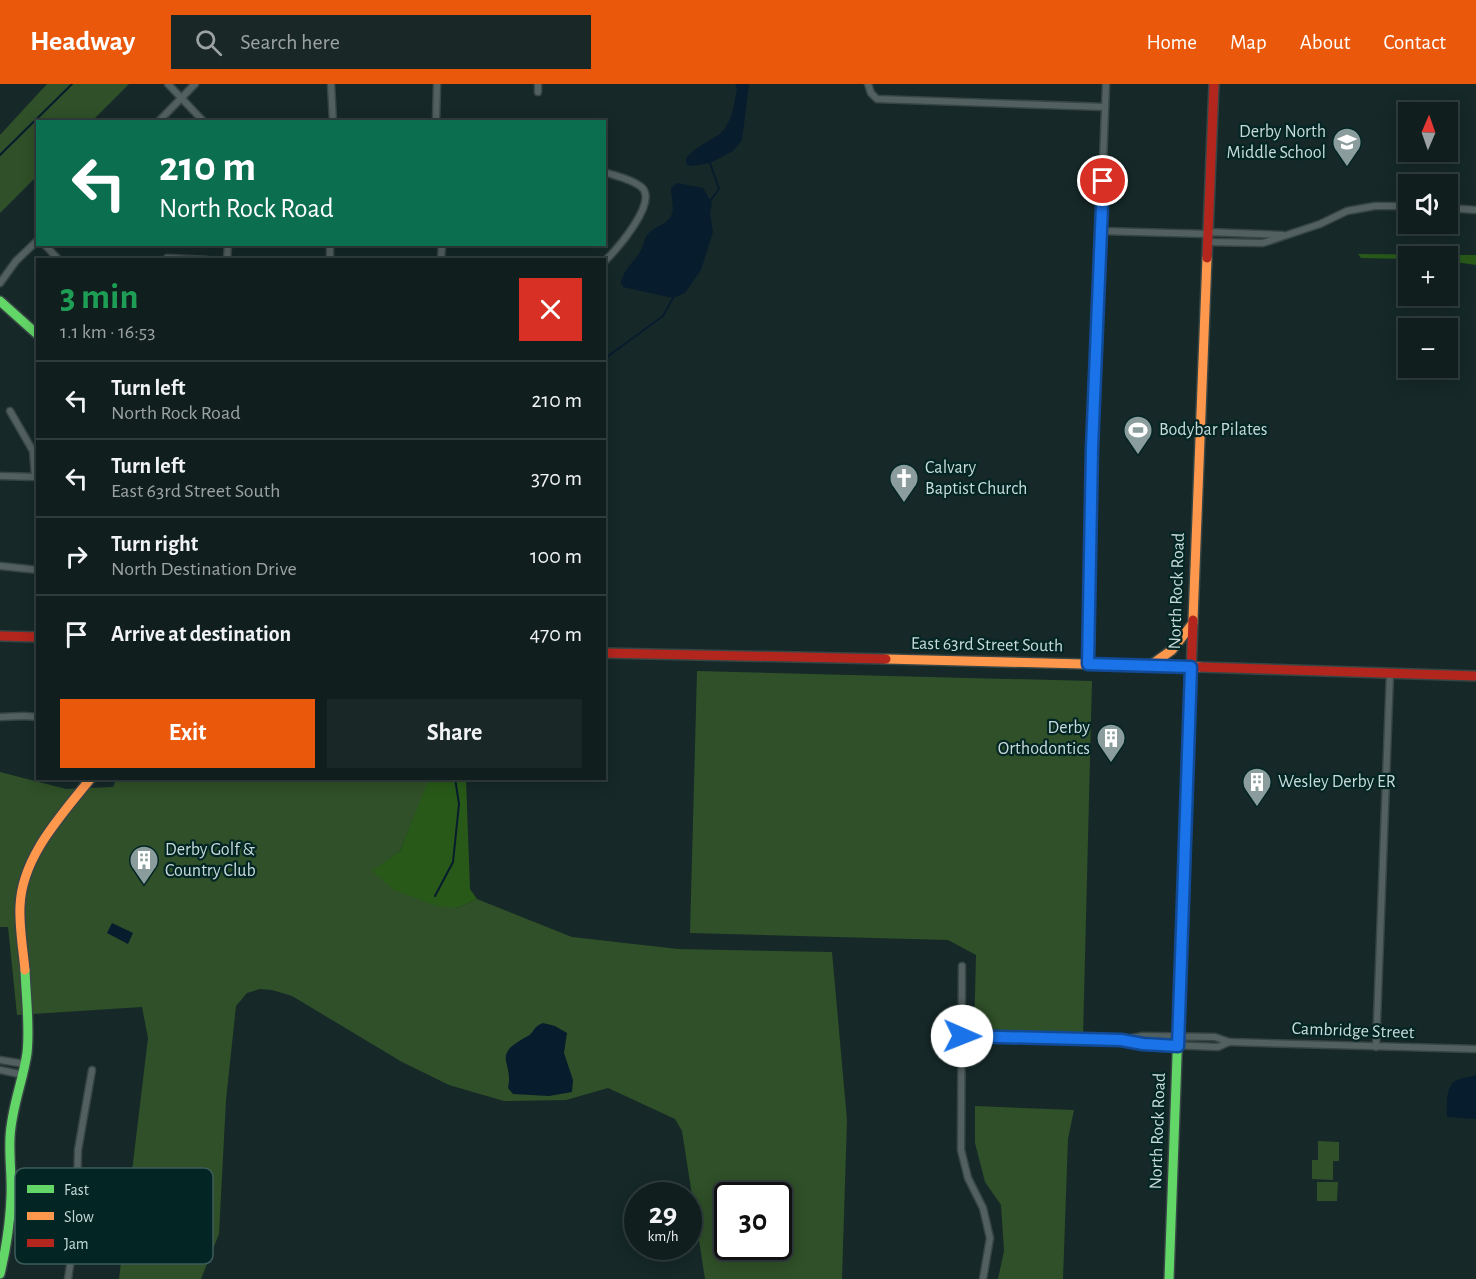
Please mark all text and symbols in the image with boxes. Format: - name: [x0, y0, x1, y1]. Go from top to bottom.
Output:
- search box: [171, 15, 591, 69]
- icon: search: [192, 26, 225, 59]
- text: Headway: [30, 28, 135, 56]
- text: Search here: [240, 31, 340, 53]
- text: Home: [1146, 32, 1197, 53]
- text: Map: [1230, 32, 1267, 53]
- text: About: [1300, 32, 1350, 53]
- text: Contact: [1383, 32, 1446, 53]
- north arrow: [1398, 102, 1458, 162]
- map controls: [1398, 102, 1458, 378]
- place label: Derby North Middle School: [1227, 123, 1326, 162]
- school or university icon: Derby North Middle School: [1331, 126, 1363, 168]
- icon: left: [60, 144, 138, 222]
- text: 210 m: [159, 146, 256, 188]
- pin: [1077, 155, 1128, 206]
- icon: arrive: [1086, 164, 1119, 197]
- button: sound: [1398, 174, 1458, 234]
- text: North Rock Road: [159, 195, 334, 222]
- button: +: [1398, 246, 1458, 306]
- button: close: [519, 278, 582, 341]
- text: 3 min: [60, 279, 138, 315]
- button: −: [1398, 318, 1458, 378]
- text: 1.1 km · 16:53: [60, 322, 155, 342]
- text: Turn left: [111, 377, 185, 399]
- icon: left: [60, 384, 93, 417]
- text: 210 m: [532, 389, 582, 411]
- text: North Rock Road: [111, 403, 241, 423]
- sports icon: Bodybar Pilates: [1122, 414, 1154, 456]
- place label: Bodybar Pilates: [1159, 421, 1267, 439]
- text: Turn left: [111, 455, 185, 477]
- place label: Calvary Baptist Church: [925, 459, 1027, 498]
- icon: left: [60, 462, 93, 495]
- church icon: Calvary Baptist Church: [888, 462, 920, 504]
- text: 370 m: [531, 467, 582, 489]
- text: East 63rd Street South: [111, 481, 281, 501]
- street label: North Rock Road: [1166, 532, 1188, 650]
- text: Turn right: [111, 533, 198, 555]
- icon: right: [60, 540, 93, 573]
- text: 100 m: [530, 545, 582, 567]
- text: North Destination Drive: [111, 559, 297, 579]
- icon: arrive: [60, 618, 93, 651]
- text: Arrive at destination: [111, 623, 291, 645]
- text: 470 m: [529, 623, 582, 645]
- street label: East 63rd Street South: [911, 635, 1063, 655]
- button: Exit: [60, 699, 315, 768]
- button: Share: [327, 699, 582, 768]
- place label: Derby Orthodontics: [998, 719, 1090, 758]
- building icon: Derby Orthodontics: [1095, 722, 1127, 764]
- building icon: Wesley Derby ER: [1241, 766, 1273, 808]
- place label: Wesley Derby ER: [1278, 773, 1396, 791]
- place label: Derby Golf & Country Club: [165, 841, 256, 880]
- building icon: Derby Golf & Country Club: [128, 844, 160, 886]
- position arrow: [930, 1004, 994, 1068]
- street label: Cambridge Street: [1291, 1020, 1415, 1042]
- street label: North Rock Road: [1147, 1072, 1169, 1190]
- legend: [15, 1168, 213, 1264]
- text: Fast: [64, 1182, 89, 1198]
- speed limit sign: 30: [714, 1182, 792, 1260]
- text: 29: [649, 1199, 677, 1229]
- text: Slow: [64, 1209, 94, 1225]
- text: km/h: [648, 1229, 678, 1244]
- text: Jam: [64, 1236, 89, 1252]

